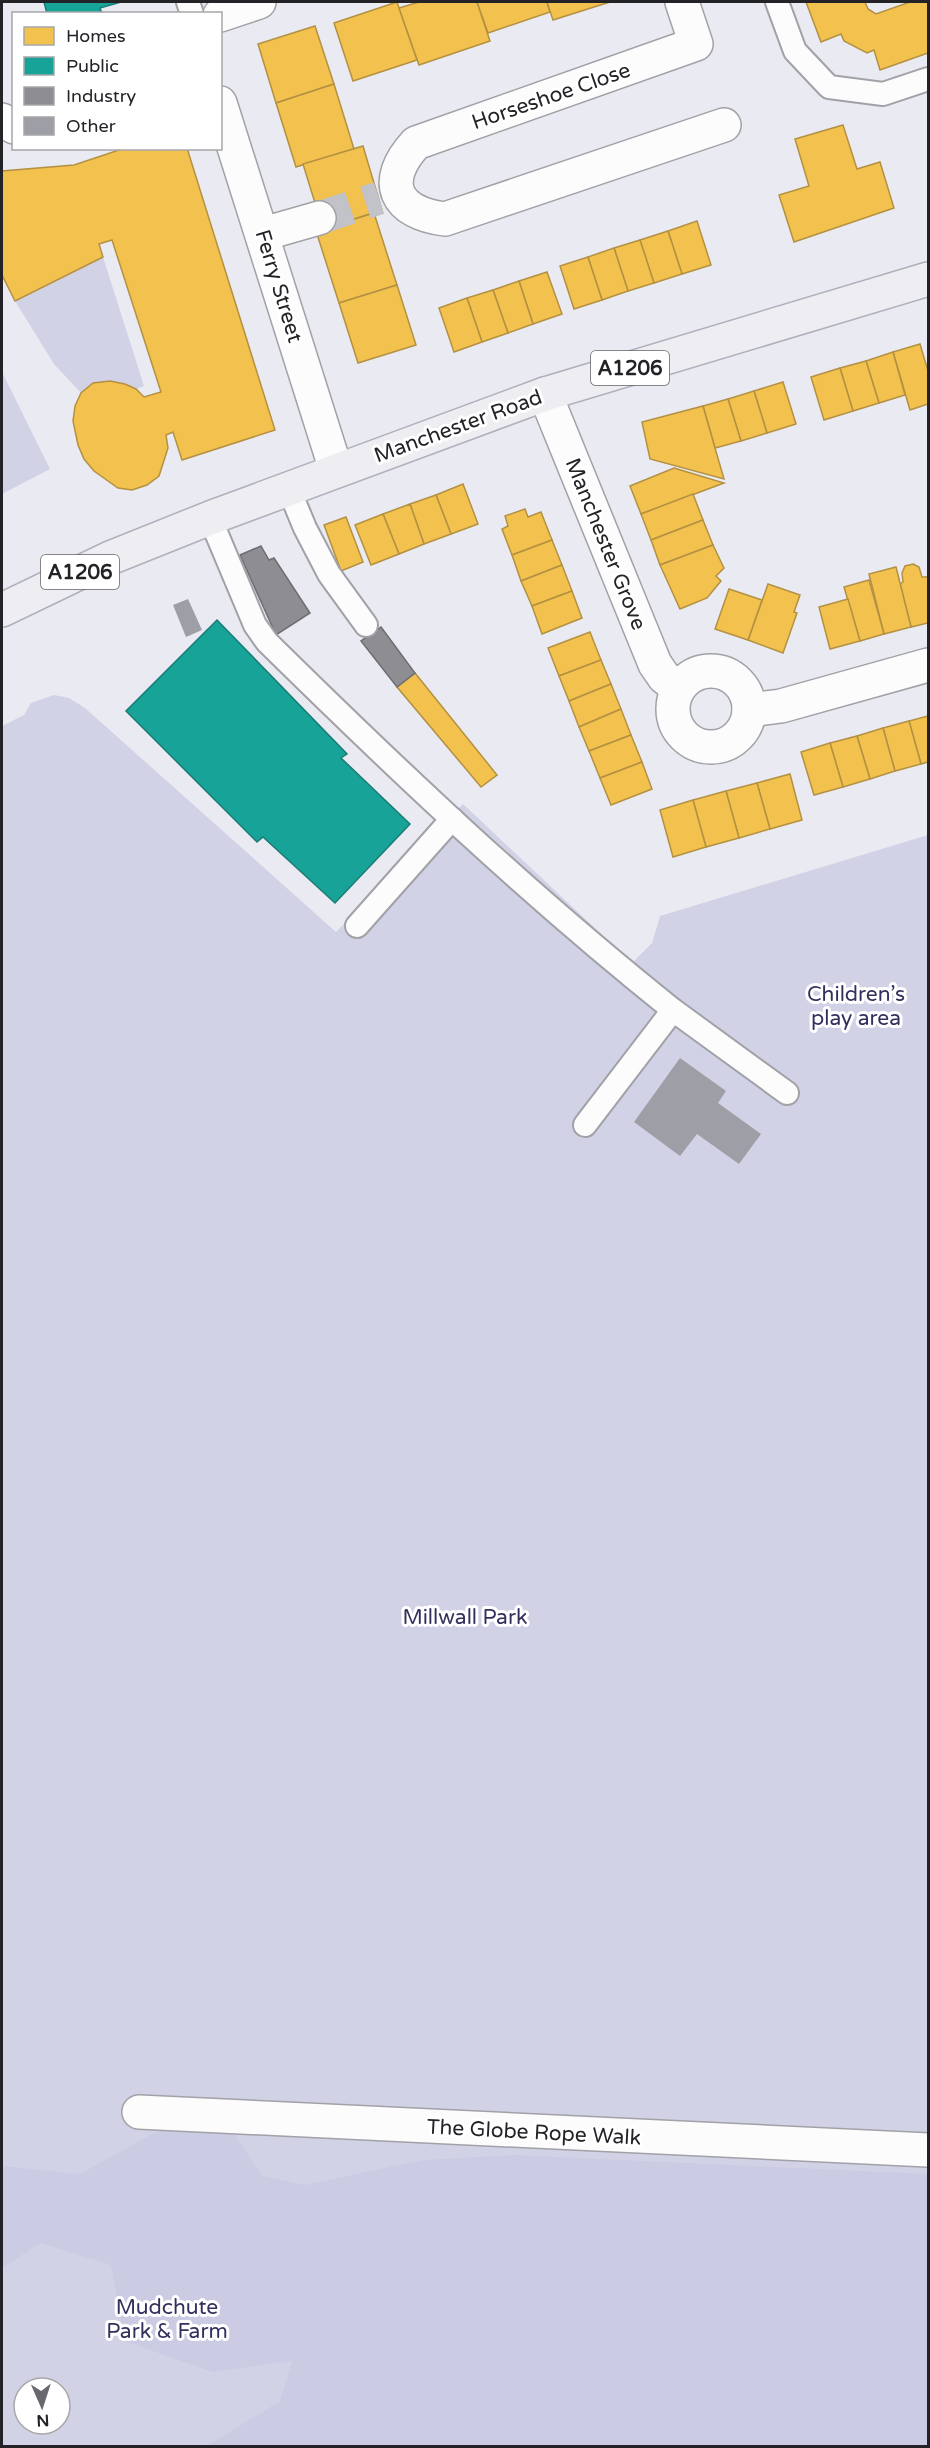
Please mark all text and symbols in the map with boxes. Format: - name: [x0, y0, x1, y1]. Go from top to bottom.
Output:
- legend: [12, 12, 222, 150]
- text: Homes: [66, 25, 126, 47]
- text: Public: [66, 55, 119, 77]
- street label: Horseshoe Close: [469, 58, 634, 135]
- text: Industry: [66, 85, 137, 107]
- text: Other: [66, 115, 116, 137]
- street label: Ferry Street: [250, 227, 308, 346]
- road number: A1206: [591, 351, 669, 385]
- street label: Manchester Road: [371, 384, 546, 468]
- street label: Manchester Grove: [560, 455, 651, 634]
- road number: A1206: [41, 555, 119, 589]
- park label: Children’s play area: [807, 982, 905, 1031]
- park label: Millwall Park: [403, 1605, 527, 1630]
- street label: The Globe Rope Walk: [426, 2114, 642, 2151]
- park label: Mudchute Park & Farm: [106, 2295, 228, 2344]
- north arrow: [12, 2376, 72, 2436]
- text: N: [36, 2410, 50, 2430]

